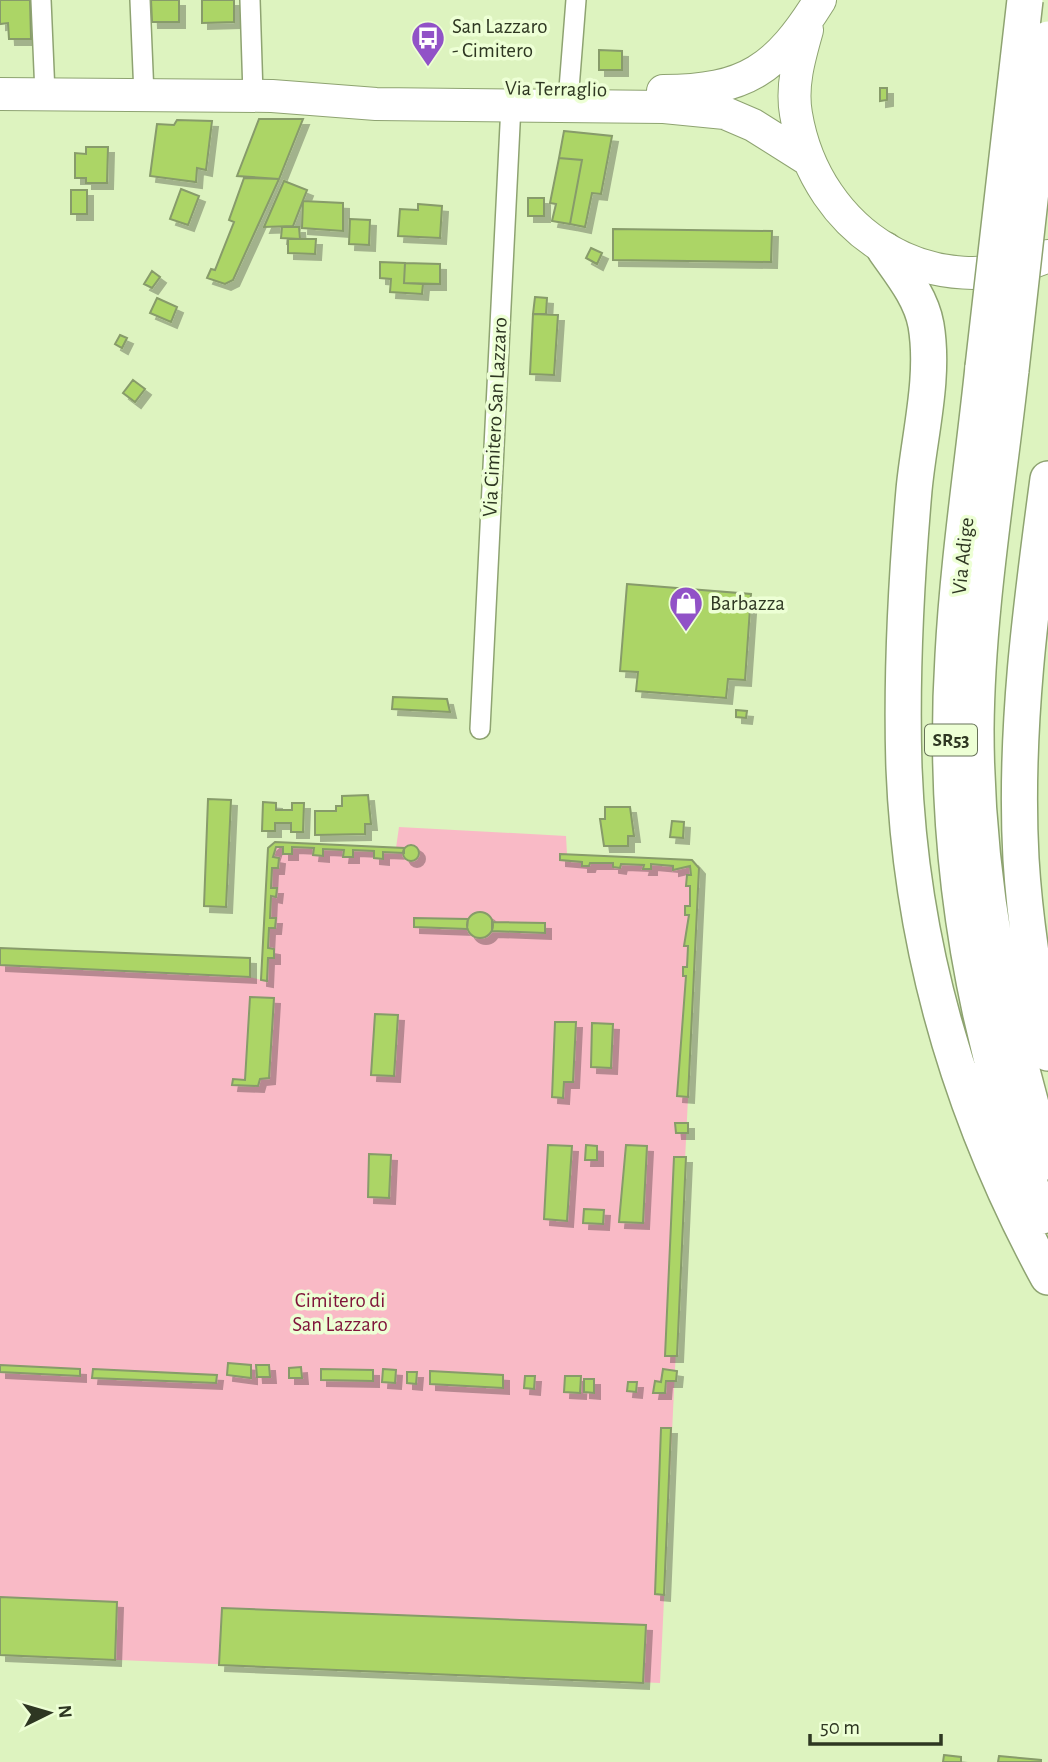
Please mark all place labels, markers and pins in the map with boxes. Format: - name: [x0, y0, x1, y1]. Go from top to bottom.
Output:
- place label: San Lazzaro - Cimitero: [452, 16, 548, 61]
- bus stop icon: San Lazzaro - Cimitero: [409, 19, 447, 68]
- shop icon: Barbazza: [667, 584, 705, 633]
- place label: Barbazza: [710, 593, 785, 614]

